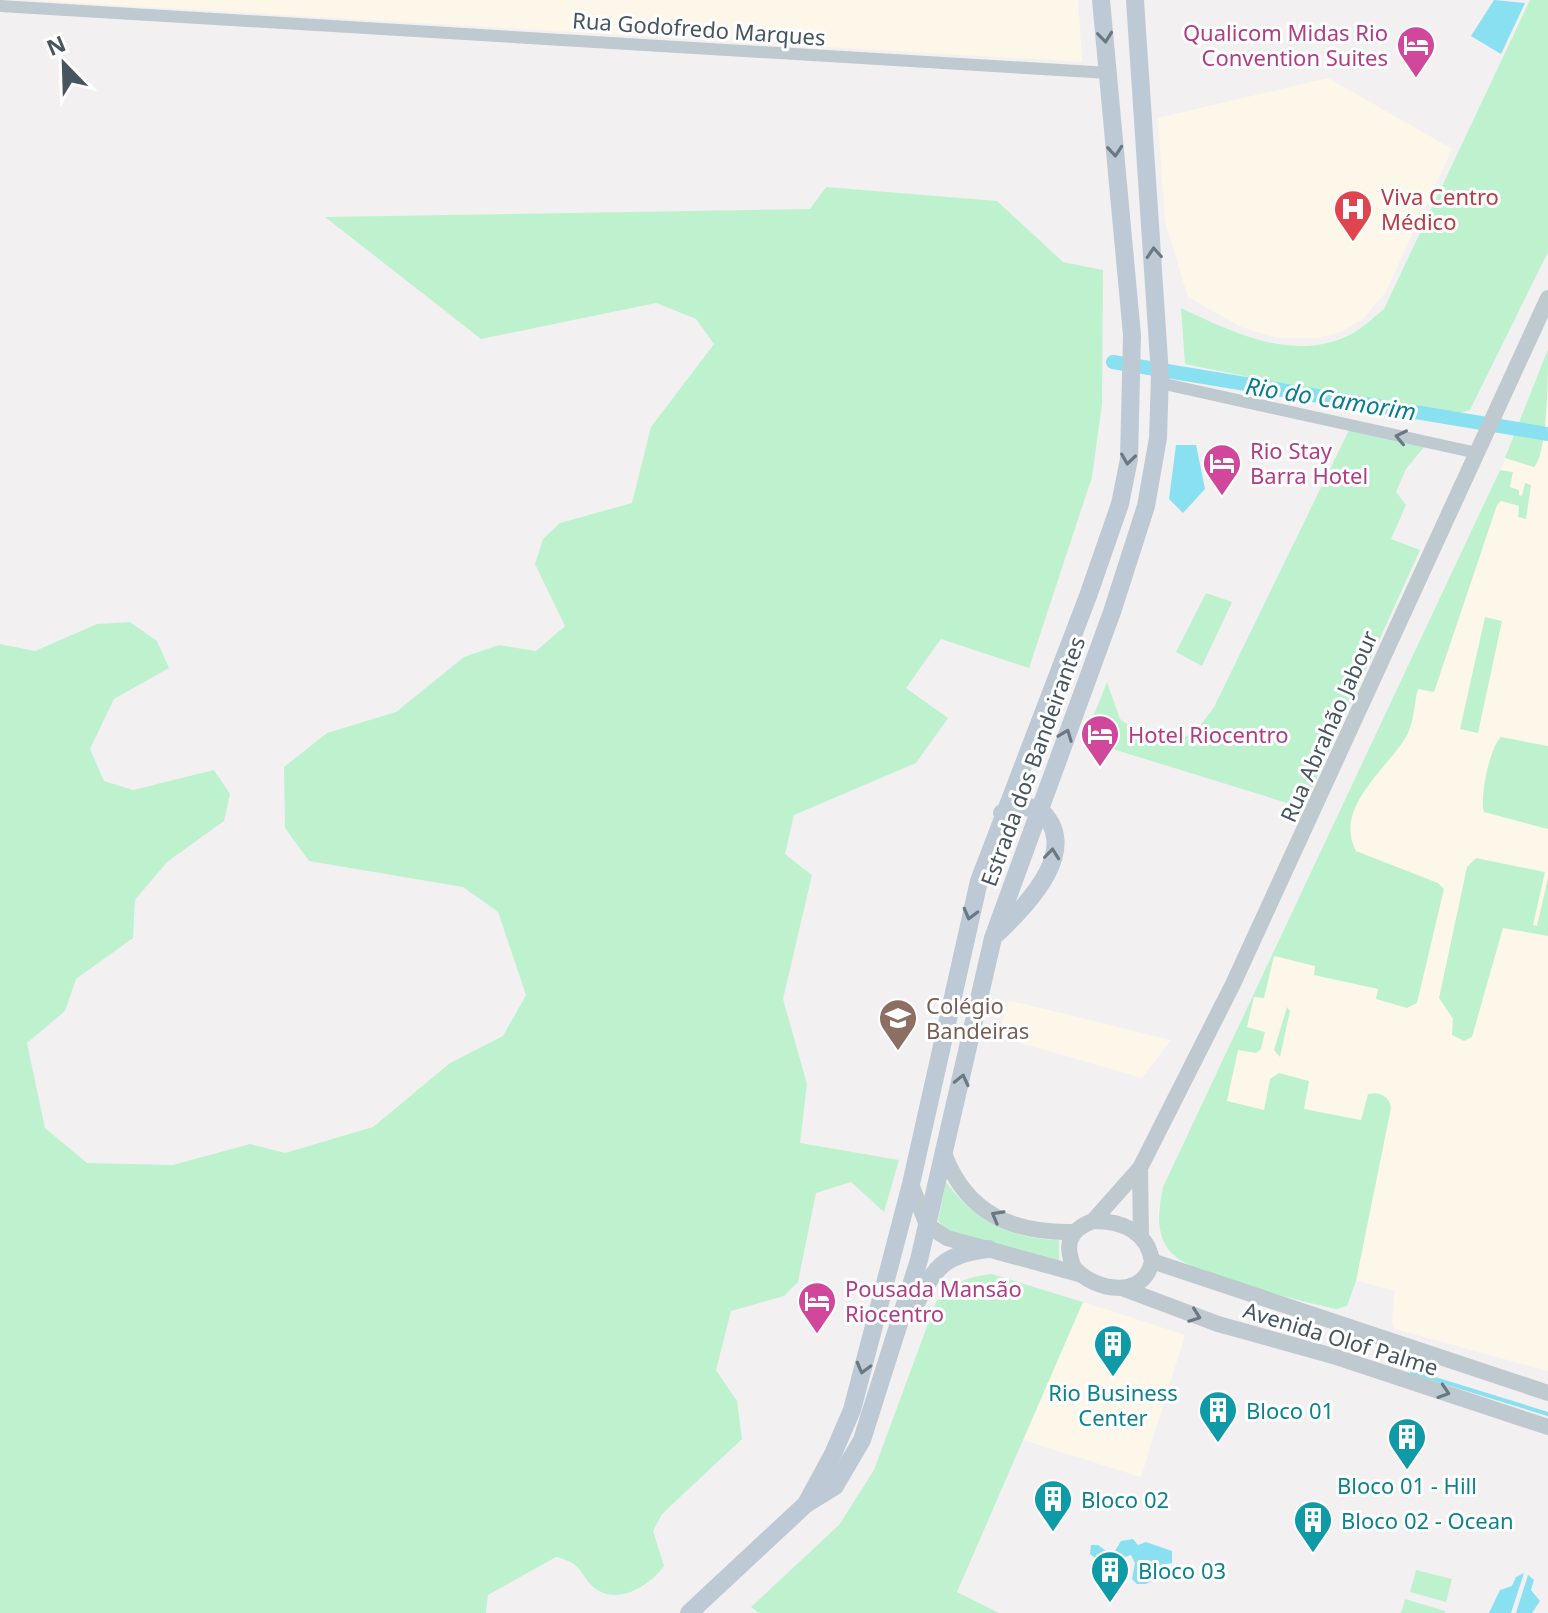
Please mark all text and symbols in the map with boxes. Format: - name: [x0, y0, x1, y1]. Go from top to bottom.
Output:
- street label: Rua Godofredo Marques: [571, 4, 827, 52]
- place label: Qualicom Midas Rio Convention Suites: [1183, 17, 1388, 72]
- north arrow: [24, 24, 104, 104]
- hotel icon: Qualicom Midas Rio Convention Suites: [1395, 24, 1437, 79]
- text: N: [42, 27, 70, 62]
- one-way arrow: [1096, 30, 1113, 43]
- one-way arrow: [1106, 145, 1123, 158]
- place label: Viva Centro Médico: [1381, 181, 1499, 236]
- hospital icon: Viva Centro Médico: [1332, 188, 1374, 243]
- one-way arrow: [1146, 246, 1163, 259]
- water label: Rio do Camorim: [1243, 368, 1419, 428]
- one-way arrow: [1395, 429, 1408, 446]
- place label: Rio Stay Barra Hotel: [1250, 435, 1368, 490]
- hotel icon: Rio Stay Barra Hotel: [1201, 442, 1243, 497]
- one-way arrow: [1120, 452, 1137, 465]
- street label: Rua Abrahão Jabour: [1272, 625, 1384, 827]
- street label: Estrada dos Bandeirantes: [973, 632, 1091, 890]
- hotel icon: Hotel Riocentro: [1079, 713, 1121, 768]
- place label: Hotel Riocentro: [1128, 719, 1289, 749]
- one-way arrow: [1056, 729, 1072, 743]
- one-way arrow: [1044, 847, 1061, 860]
- one-way arrow: [962, 906, 979, 920]
- place label: Colégio Bandeiras: [926, 990, 1029, 1045]
- school or university icon: Colégio Bandeiras: [877, 997, 919, 1052]
- one-way arrow: [953, 1073, 970, 1087]
- one-way arrow: [991, 1210, 1006, 1226]
- place label: Pousada Mansão Riocentro: [845, 1273, 1022, 1328]
- hotel icon: Pousada Mansão Riocentro: [796, 1280, 838, 1335]
- street label: Avenida Olof Palme: [1240, 1294, 1442, 1382]
- one-way arrow: [1187, 1306, 1201, 1322]
- building icon: Rio Business Center: [1092, 1323, 1134, 1378]
- one-way arrow: [855, 1361, 872, 1375]
- place label: Rio Business Center: [1048, 1377, 1178, 1432]
- one-way arrow: [1436, 1383, 1450, 1399]
- building icon: Bloco 01: [1197, 1389, 1239, 1444]
- place label: Bloco 01: [1246, 1395, 1334, 1425]
- building icon: Bloco 01 - Hill: [1386, 1416, 1428, 1471]
- place label: Bloco 01 - Hill: [1337, 1470, 1477, 1500]
- building icon: Bloco 02: [1032, 1478, 1074, 1533]
- place label: Bloco 02: [1081, 1484, 1169, 1514]
- building icon: Bloco 02 - Ocean: [1292, 1499, 1334, 1554]
- place label: Bloco 02 - Ocean: [1341, 1505, 1514, 1535]
- building icon: Bloco 03: [1089, 1549, 1131, 1604]
- place label: Bloco 03: [1138, 1555, 1226, 1585]

